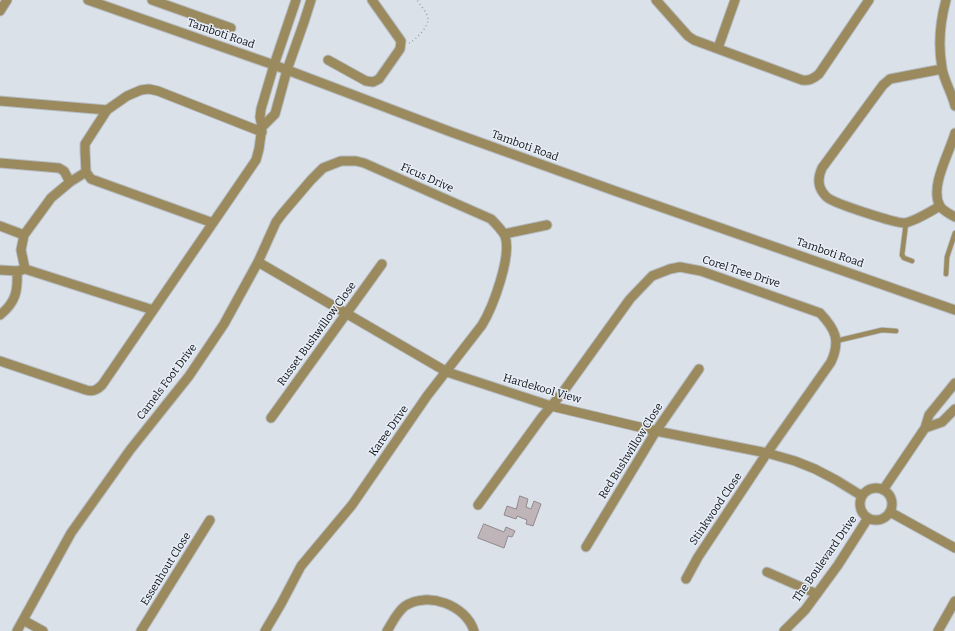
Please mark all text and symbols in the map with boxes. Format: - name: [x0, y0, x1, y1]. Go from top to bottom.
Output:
- street label: Tamboti Road: [186, 16, 256, 52]
- street label: Tamboti Road: [490, 128, 560, 164]
- street label: Ficus Drive: [399, 161, 455, 195]
- street label: Tamboti Road: [795, 235, 865, 271]
- street label: Corel Tree Drive: [700, 253, 782, 291]
- street label: Russet Bushwillow Close: [275, 279, 359, 389]
- street label: Camels Foot Drive: [134, 341, 200, 423]
- street label: Hardekool View: [501, 372, 583, 406]
- street label: Red Bushwillow Close: [596, 401, 666, 501]
- street label: Karee Drive: [367, 403, 411, 459]
- street label: Stinkwood Close: [687, 470, 745, 548]
- street label: The Boulevard Drive: [790, 513, 860, 605]
- street label: Essenhout Close: [138, 530, 194, 608]

